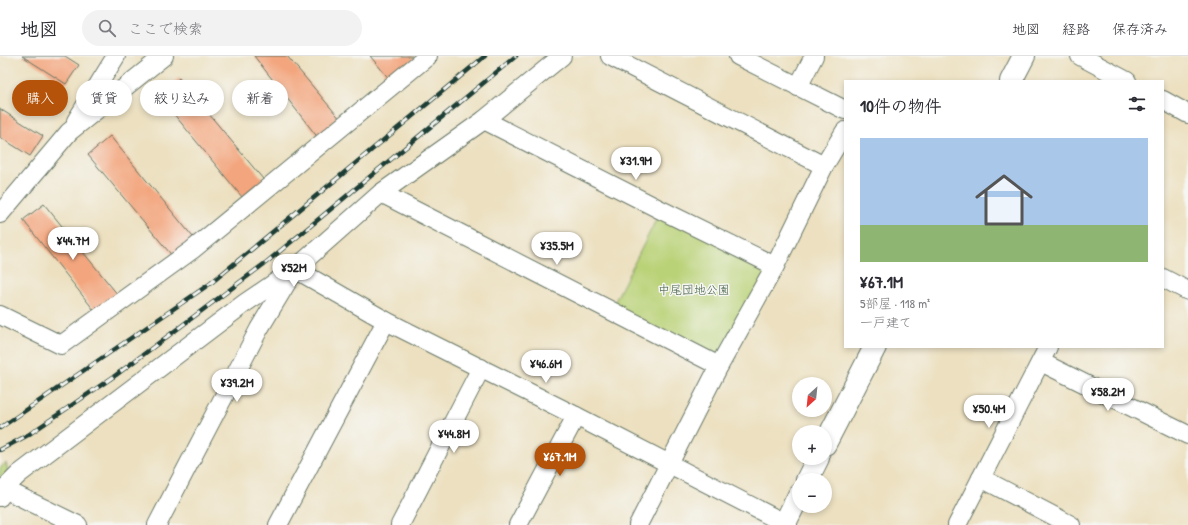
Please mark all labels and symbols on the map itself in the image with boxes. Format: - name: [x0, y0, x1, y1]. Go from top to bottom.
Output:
- pin: ¥31.9M: [603, 147, 669, 181]
- pin: ¥44.7M: [40, 227, 106, 261]
- pin: ¥35.5M: [524, 232, 590, 266]
- pin: ¥52M: [270, 254, 318, 288]
- park label: 中尾団地公園: [658, 281, 730, 298]
- pin: ¥46.6M: [513, 350, 579, 384]
- pin: ¥39.2M: [204, 369, 270, 403]
- north arrow: [792, 377, 832, 417]
- pin: ¥58.2M: [1075, 378, 1141, 412]
- pin: ¥50.4M: [956, 395, 1022, 429]
- pin: ¥44.8M: [421, 420, 487, 454]
- pin: ¥67.1M: [527, 443, 593, 477]

